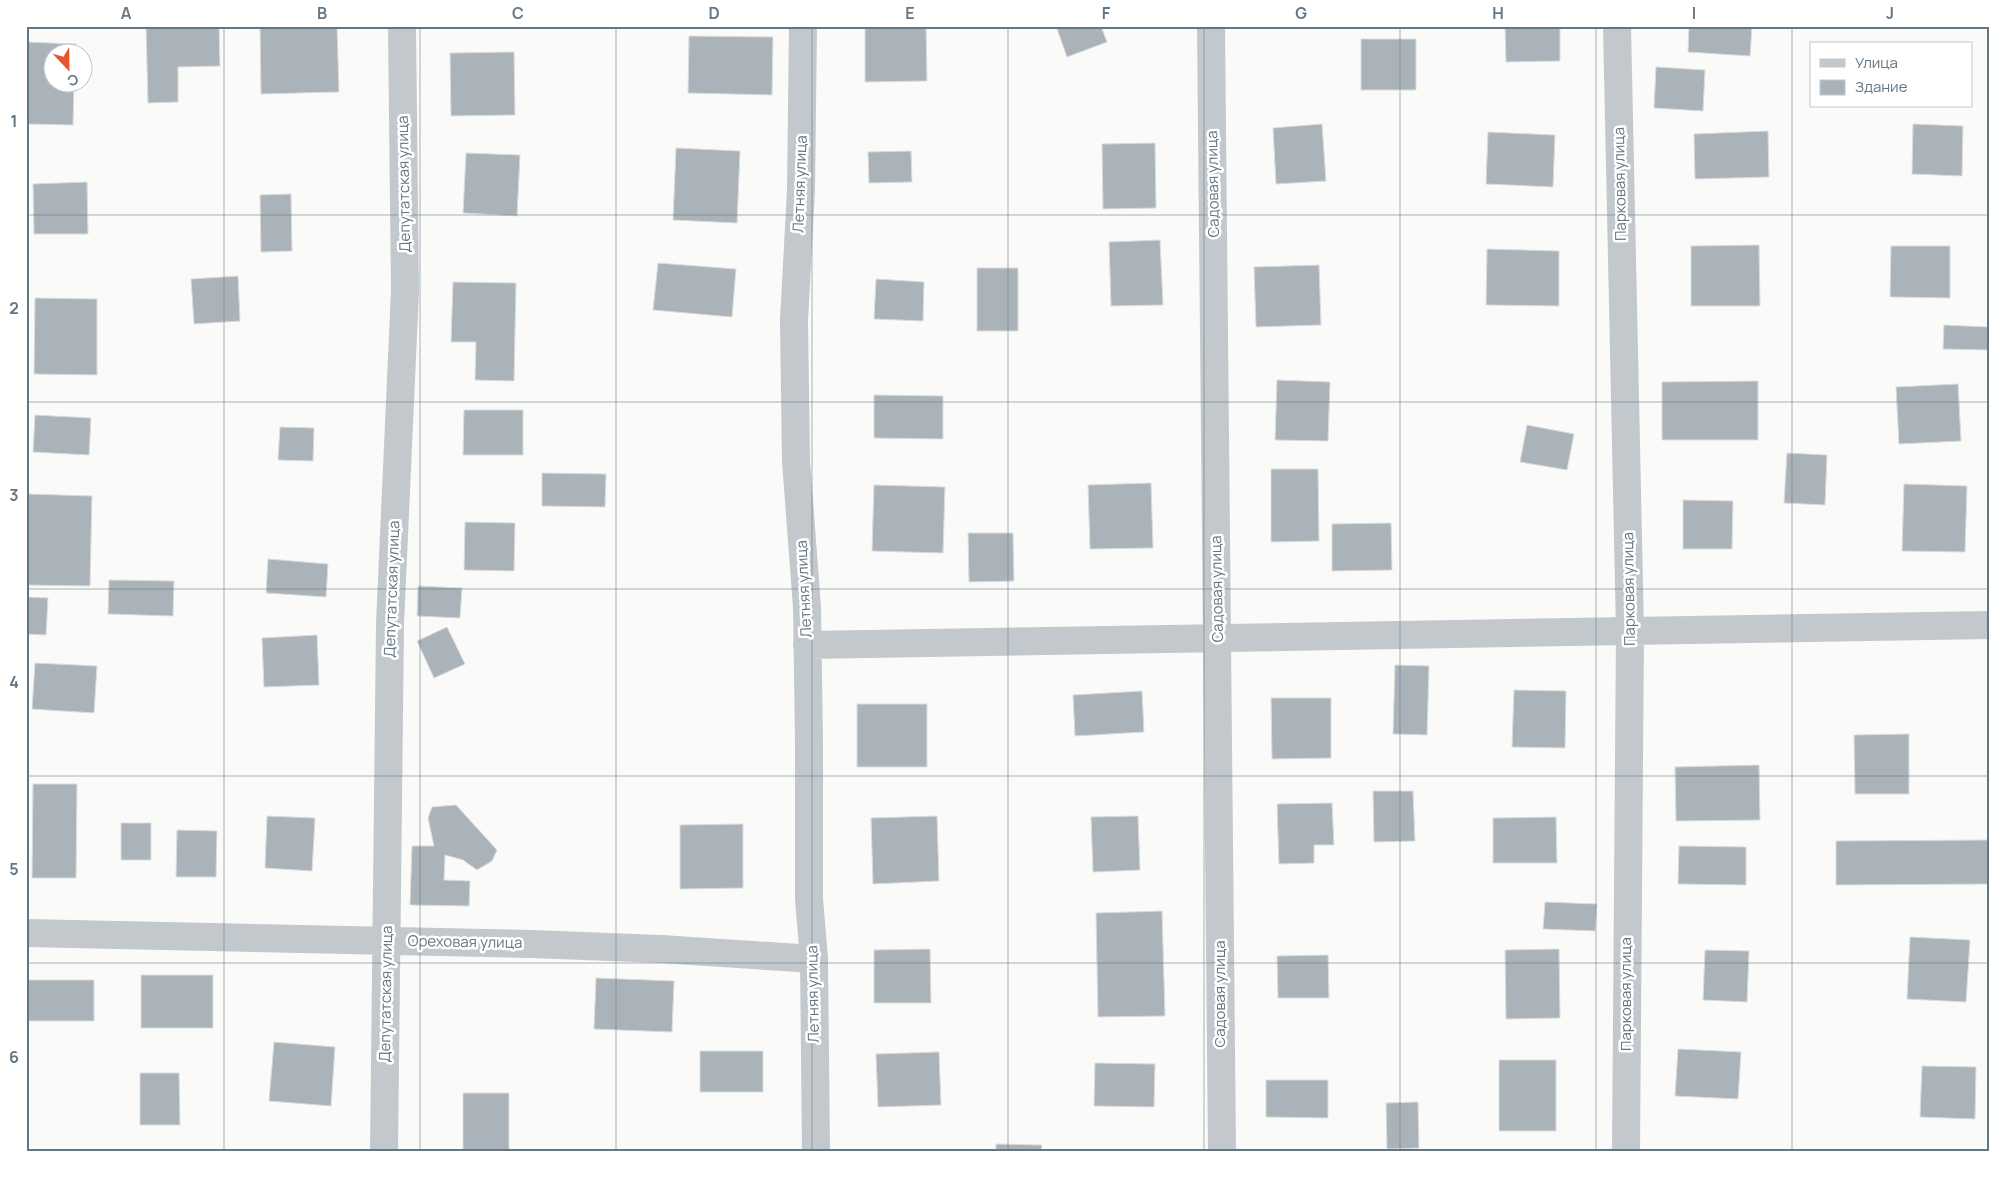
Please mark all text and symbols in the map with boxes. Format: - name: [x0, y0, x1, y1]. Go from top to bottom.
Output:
- text: A: [121, 2, 132, 24]
- text: B: [317, 2, 327, 24]
- text: C: [512, 2, 524, 24]
- text: D: [708, 2, 720, 24]
- text: E: [905, 2, 915, 24]
- text: F: [1102, 2, 1111, 24]
- text: G: [1295, 2, 1307, 24]
- text: H: [1492, 2, 1504, 24]
- text: I: [1692, 2, 1696, 24]
- text: J: [1886, 2, 1894, 24]
- north arrow: [42, 42, 92, 92]
- legend: [1810, 42, 1972, 108]
- text: Улица: [1855, 52, 1898, 73]
- text: С: [65, 70, 81, 91]
- text: Здание: [1855, 76, 1908, 97]
- text: 1: [10, 110, 18, 132]
- street label: Депутатская улица: [392, 115, 415, 253]
- street label: Парковая улица: [1608, 127, 1631, 241]
- street label: Садовая улица: [1201, 130, 1224, 238]
- street label: Летняя улица: [787, 135, 812, 233]
- text: 2: [9, 297, 19, 319]
- text: 3: [9, 484, 19, 506]
- street label: Депутатская улица: [379, 520, 404, 658]
- street label: Парковая улица: [1617, 532, 1640, 646]
- street label: Садовая улица: [1205, 535, 1228, 643]
- street label: Летняя улица: [790, 540, 817, 638]
- text: 4: [9, 671, 19, 693]
- text: 5: [9, 858, 19, 880]
- street label: Депутатская улица: [374, 925, 397, 1063]
- street label: Ореховая улица: [407, 930, 523, 953]
- street label: Парковая улица: [1615, 937, 1636, 1051]
- street label: Садовая улица: [1209, 941, 1230, 1047]
- street label: Летняя улица: [801, 945, 824, 1043]
- text: 6: [9, 1046, 19, 1068]

